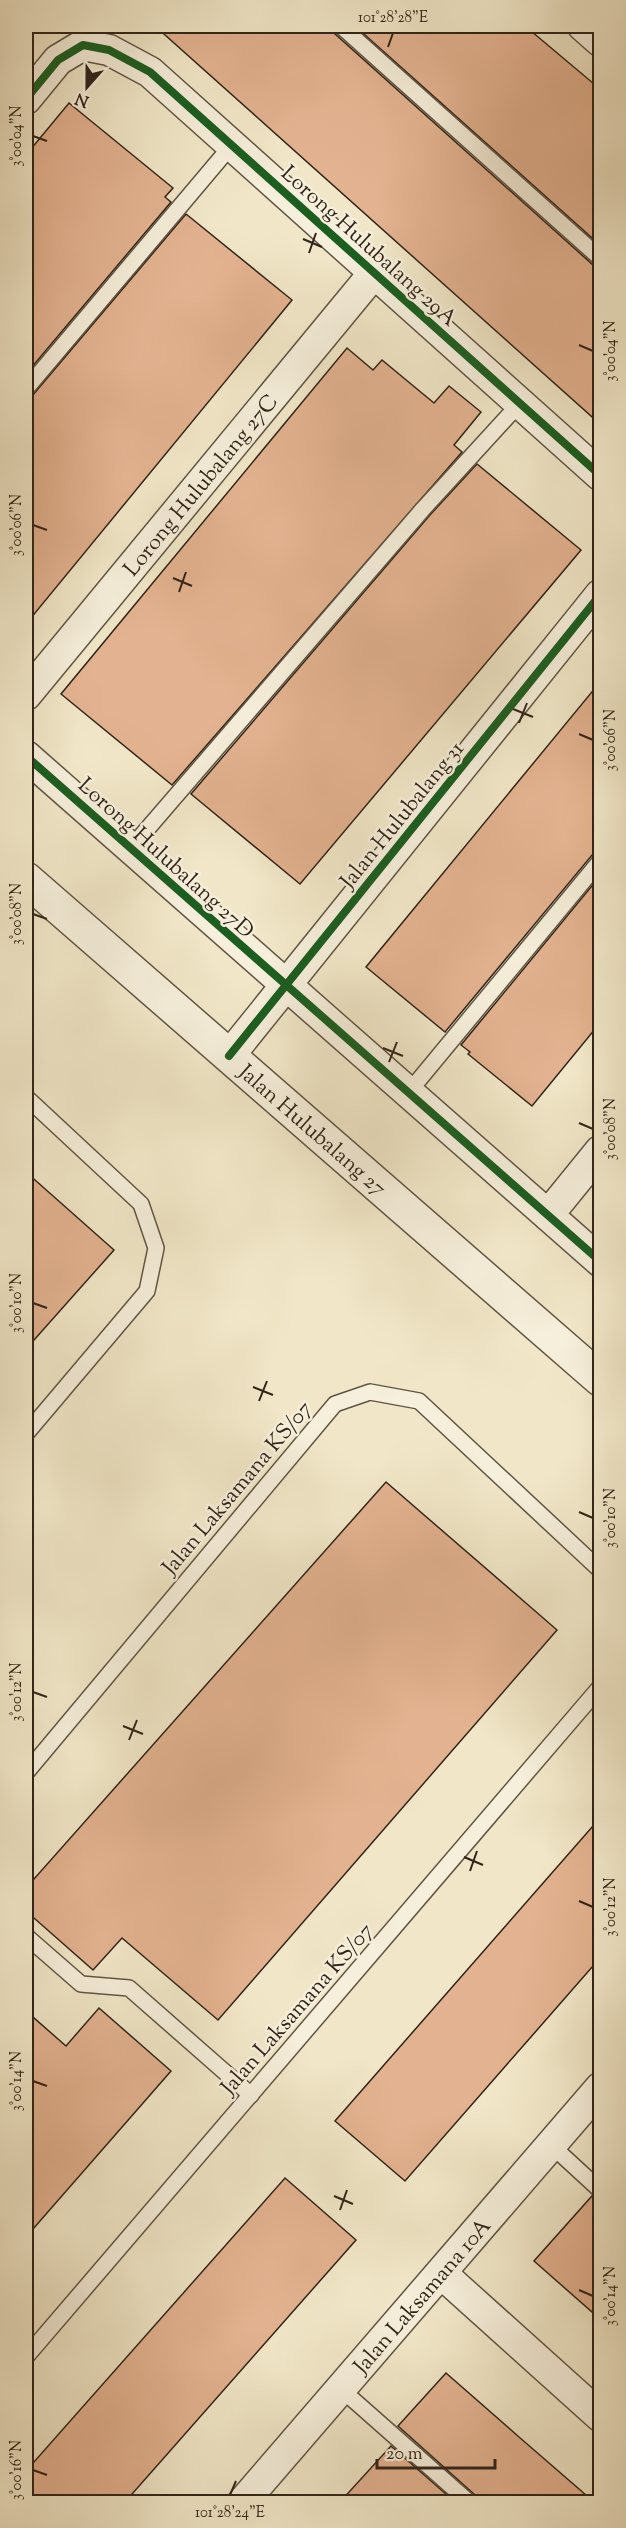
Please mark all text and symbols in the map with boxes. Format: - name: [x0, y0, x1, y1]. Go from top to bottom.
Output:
- text: 101°28'28"E: [358, 8, 428, 29]
- north arrow: [57, 57, 117, 117]
- text: N: [72, 86, 93, 112]
- text: 3°00'04"N: [7, 105, 28, 167]
- street label: Lorong Hulubalang 29A: [273, 159, 463, 335]
- text: 3°00'04"N: [601, 320, 622, 382]
- street label: Lorong Hulubalang 27C: [117, 388, 287, 584]
- text: 3°00'06"N: [7, 494, 28, 556]
- text: 3°00'06"N: [601, 709, 622, 771]
- street label: Jalan Hulubalang 31: [333, 735, 473, 897]
- street label: Lorong Hulubalang 27D: [70, 771, 260, 947]
- text: 3°00'08"N: [7, 883, 28, 945]
- street label: Jalan Hulubalang 27: [230, 1057, 392, 1205]
- text: 3°00'08"N: [601, 1098, 622, 1160]
- text: 3°00'10"N: [7, 1273, 28, 1333]
- street label: Jalan Laksamana KS/07: [155, 1395, 321, 1584]
- text: 3°00'10"N: [601, 1488, 622, 1548]
- text: 3°00'12"N: [7, 1662, 28, 1722]
- text: 3°00'12"N: [601, 1877, 622, 1937]
- street label: Jalan Laksamana KS/07: [214, 1917, 382, 2104]
- text: 3°00'14"N: [7, 2051, 28, 2111]
- street label: Jalan Laksamana 10A: [347, 2212, 500, 2383]
- text: 3°00'14"N: [601, 2266, 622, 2326]
- scale bar: [377, 2432, 496, 2470]
- text: 3°00'16"N: [7, 2440, 28, 2500]
- text: 20 m: [386, 2442, 423, 2468]
- text: 101°28'24"E: [195, 2503, 265, 2524]

